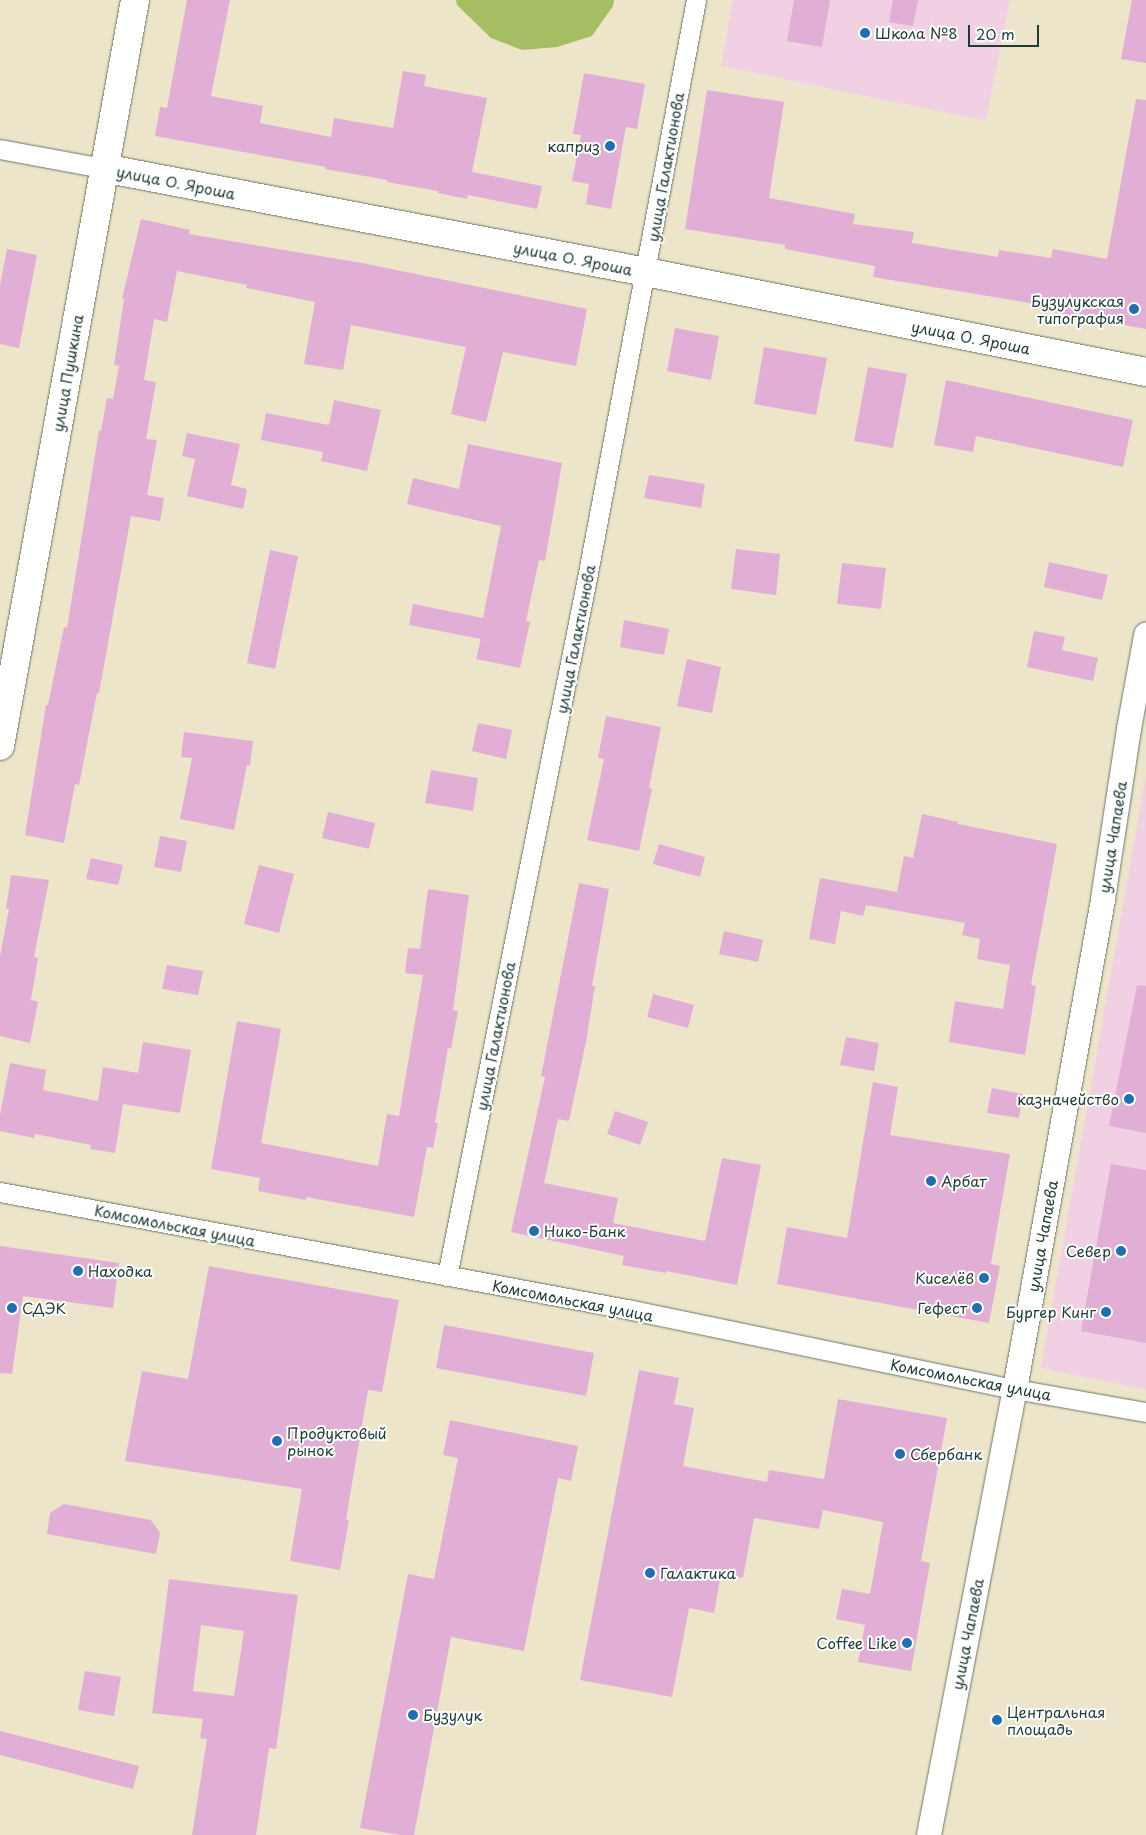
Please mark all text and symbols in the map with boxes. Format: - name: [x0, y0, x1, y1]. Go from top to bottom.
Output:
- scale bar: [971, 15, 1042, 47]
- text: 20 m: [976, 22, 1015, 45]
- place label: Школа №8: [875, 24, 958, 42]
- marker: Школа №8: [859, 27, 871, 39]
- street label: улица Галактионова: [643, 91, 687, 243]
- place label: каприз: [547, 137, 600, 155]
- marker: каприз: [604, 140, 616, 152]
- street label: улица О. Яроша: [115, 162, 237, 202]
- street label: улица О. Яроша: [512, 238, 634, 278]
- place label: Бузулукская типография: [1031, 291, 1124, 326]
- marker: Бузулукская типография: [1128, 303, 1140, 315]
- street label: улица Пушкина: [48, 312, 86, 434]
- street label: улица О. Яроша: [910, 317, 1032, 357]
- street label: улица Галактионова: [552, 563, 598, 715]
- street label: улица Чапаева: [1094, 780, 1130, 894]
- street label: улица Галактионова: [472, 960, 518, 1112]
- place label: казначейство: [1017, 1090, 1119, 1108]
- marker: казначейство: [1123, 1093, 1135, 1105]
- place label: Арбат: [941, 1172, 987, 1190]
- marker: Арбат: [925, 1175, 937, 1187]
- street label: улица Чапаева: [1023, 1179, 1061, 1293]
- street label: Комсомольская улица: [92, 1200, 258, 1250]
- place label: Нико-Банк: [544, 1222, 626, 1240]
- marker: Нико-Банк: [528, 1225, 540, 1237]
- place label: Север: [1066, 1242, 1111, 1260]
- marker: Север: [1115, 1245, 1127, 1257]
- place label: Находка: [88, 1262, 152, 1280]
- marker: Находка: [72, 1265, 84, 1277]
- place label: Киселёв: [915, 1269, 974, 1287]
- marker: Киселёв: [978, 1272, 990, 1284]
- street label: Комсомольская улица: [490, 1275, 656, 1325]
- place label: СДЭК: [22, 1299, 66, 1317]
- place label: Гефест: [917, 1299, 967, 1317]
- marker: СДЭК: [6, 1302, 18, 1314]
- marker: Гефест: [971, 1302, 983, 1314]
- place label: Бургер Кинг: [1006, 1303, 1096, 1321]
- marker: Бургер Кинг: [1100, 1306, 1112, 1318]
- street label: Комсомольская улица: [888, 1354, 1054, 1404]
- place label: Продуктовый рынок: [287, 1423, 387, 1458]
- marker: Продуктовый рынок: [271, 1435, 283, 1447]
- place label: Сбербанк: [910, 1445, 982, 1463]
- marker: Сбербанк: [894, 1448, 906, 1460]
- place label: Галактика: [660, 1564, 736, 1582]
- marker: Галактика: [644, 1567, 656, 1579]
- street label: улица Чапаева: [947, 1577, 987, 1691]
- place label: Coffee Like: [815, 1634, 897, 1652]
- marker: Coffee Like: [901, 1637, 913, 1649]
- place label: Центральная площадь: [1007, 1702, 1105, 1737]
- place label: Бузулук: [423, 1706, 482, 1724]
- marker: Бузулук: [407, 1709, 419, 1721]
- marker: Центральная площадь: [991, 1714, 1003, 1726]

